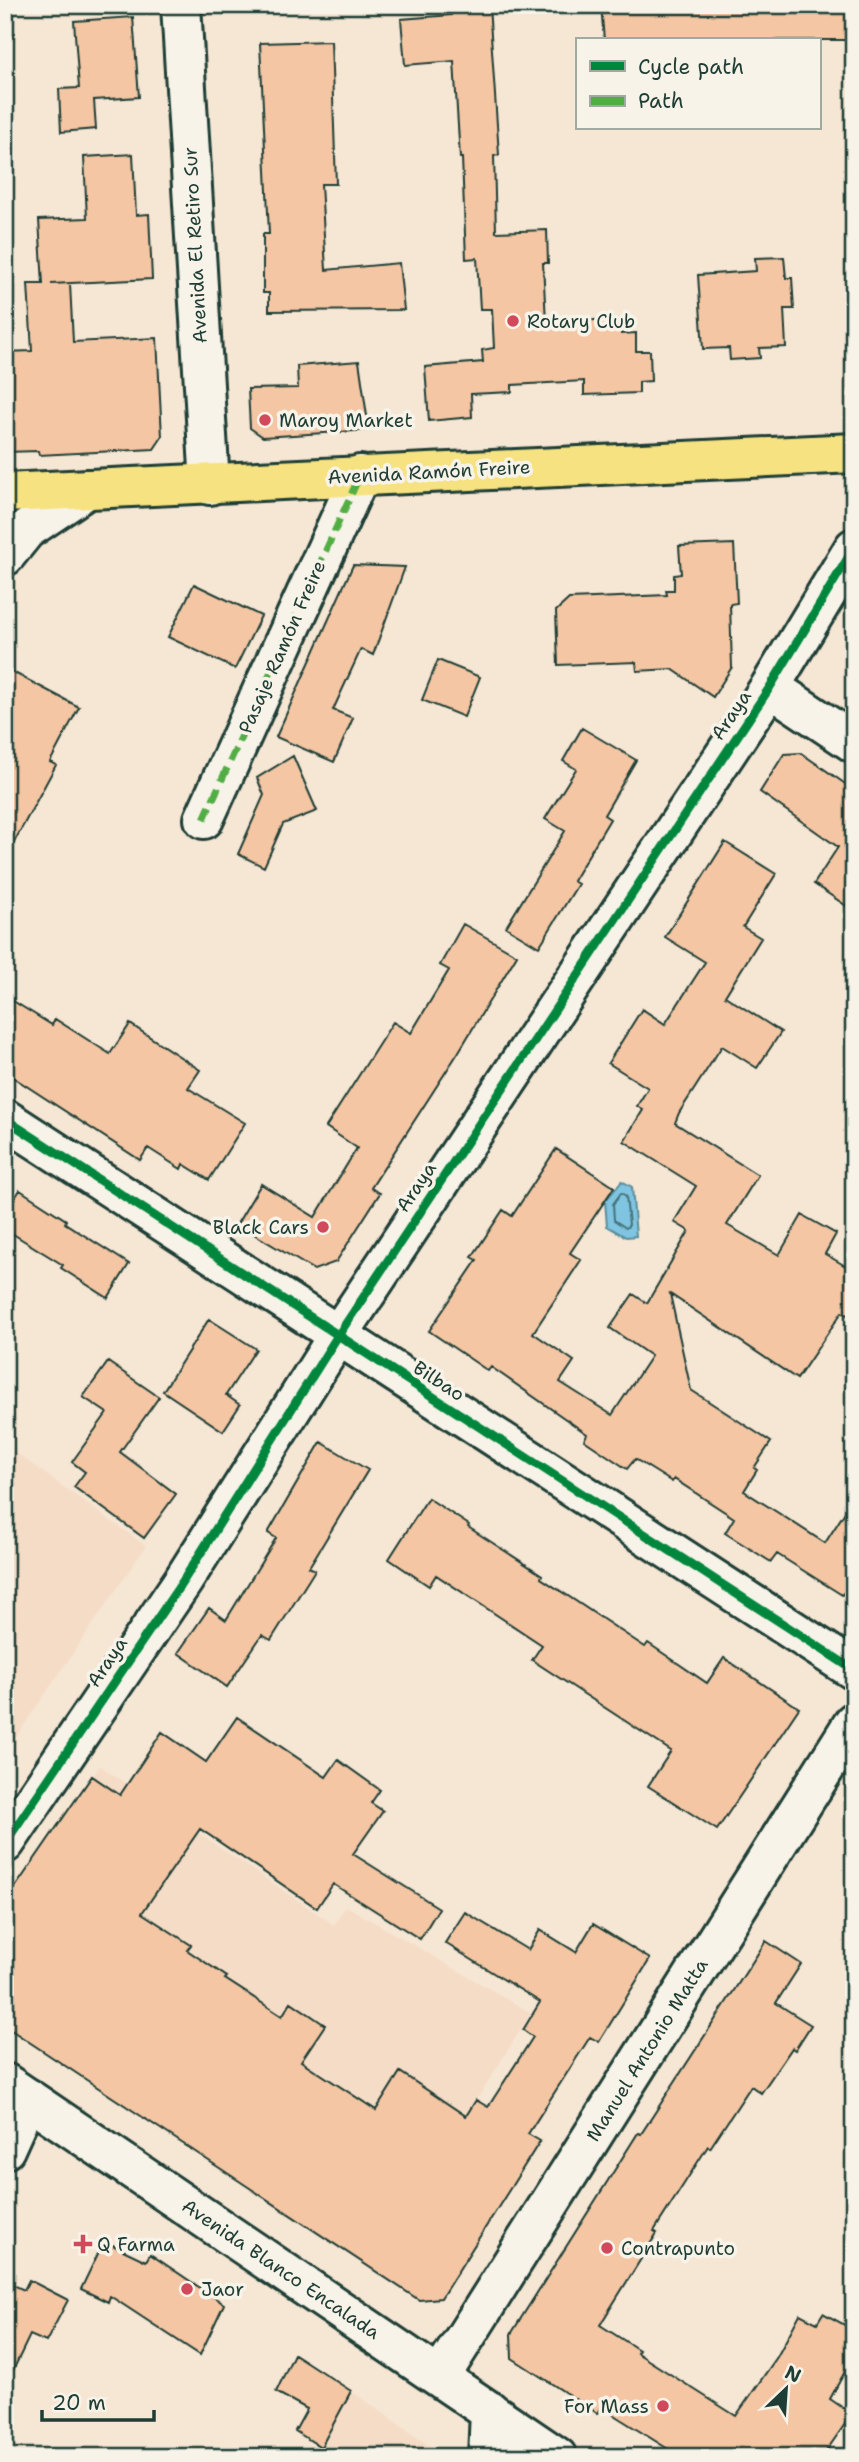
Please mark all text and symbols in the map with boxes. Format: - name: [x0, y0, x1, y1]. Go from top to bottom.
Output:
- legend: [576, 38, 820, 130]
- text: Cycle path: [638, 53, 744, 81]
- text: Path: [638, 87, 684, 115]
- street label: Avenida El Retiro Sur: [177, 146, 213, 344]
- place label: Rotary Club: [527, 309, 635, 334]
- marker: Rotary Club: [505, 313, 521, 329]
- place label: Maroy Market: [279, 408, 413, 433]
- marker: Maroy Market: [257, 412, 273, 428]
- street label: Avenida Ramón Freire: [327, 454, 531, 490]
- street label: Pasaje Ramón Freire: [233, 557, 331, 737]
- street label: Araya: [705, 685, 757, 745]
- street label: Araya: [390, 1157, 442, 1217]
- place label: Black Cars: [213, 1215, 309, 1240]
- marker: Black Cars: [315, 1219, 331, 1235]
- street label: Bilbao: [408, 1355, 470, 1407]
- street label: Araya: [81, 1632, 133, 1692]
- street label: Manuel Antonio Matta: [580, 1954, 714, 2146]
- street label: Avenida Blanco Encalada: [177, 2193, 385, 2345]
- place label: Q Farma: [97, 2232, 175, 2257]
- marker: Q Farma: [75, 2236, 91, 2252]
- place label: Contrapunto: [621, 2236, 735, 2261]
- marker: Contrapunto: [599, 2240, 615, 2256]
- place label: Jaor: [201, 2277, 244, 2302]
- marker: Jaor: [179, 2281, 195, 2297]
- north arrow: [750, 2354, 820, 2424]
- text: N: [781, 2360, 805, 2389]
- scale bar: [42, 2378, 154, 2422]
- text: 20 m: [52, 2389, 106, 2417]
- place label: For Mass: [564, 2394, 649, 2419]
- marker: For Mass: [655, 2398, 671, 2414]

